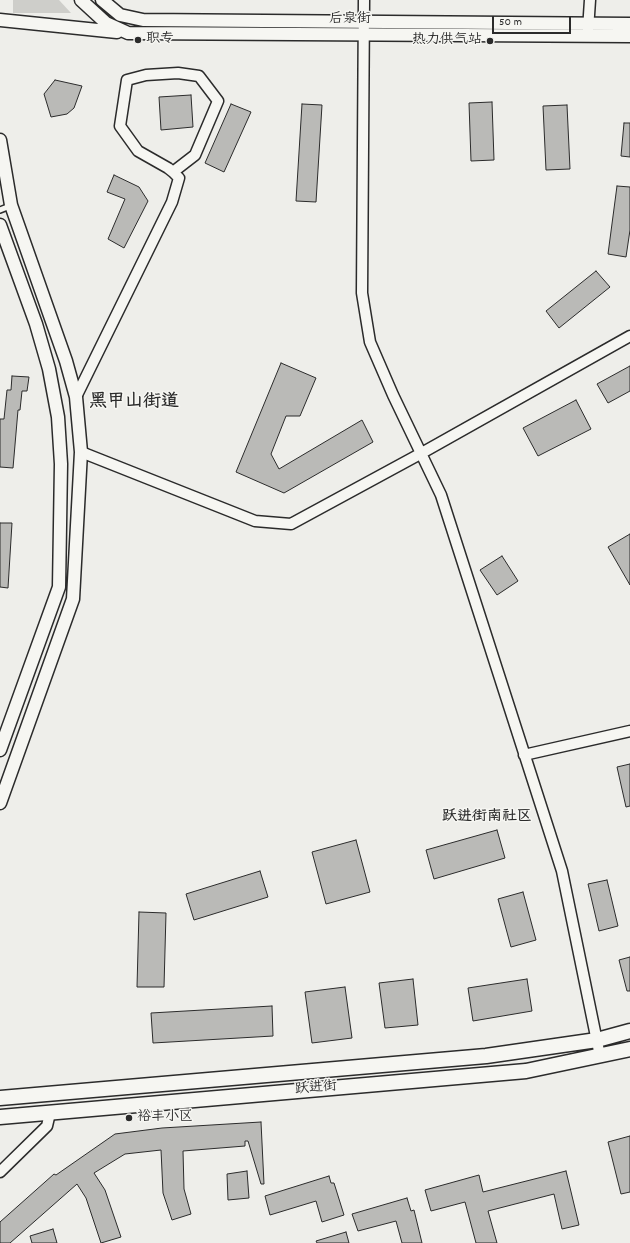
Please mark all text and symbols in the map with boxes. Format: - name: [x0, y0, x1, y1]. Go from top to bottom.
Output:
- scale bar: [494, 8, 573, 34]
- street label: 后泉街: [329, 12, 371, 28]
- text: 50 m: [499, 14, 522, 31]
- place label: 职专: [146, 32, 174, 48]
- place label: 热力供气站: [412, 33, 482, 49]
- marker: 职专: [133, 35, 143, 45]
- marker: 热力供气站: [485, 36, 495, 46]
- district label: 黑甲山街道: [89, 393, 179, 415]
- district label: 跃进街南社区: [442, 809, 532, 827]
- street label: 跃进街: [294, 1079, 338, 1099]
- place label: 裕丰小区: [137, 1110, 193, 1126]
- marker: 裕丰小区: [124, 1113, 134, 1123]

